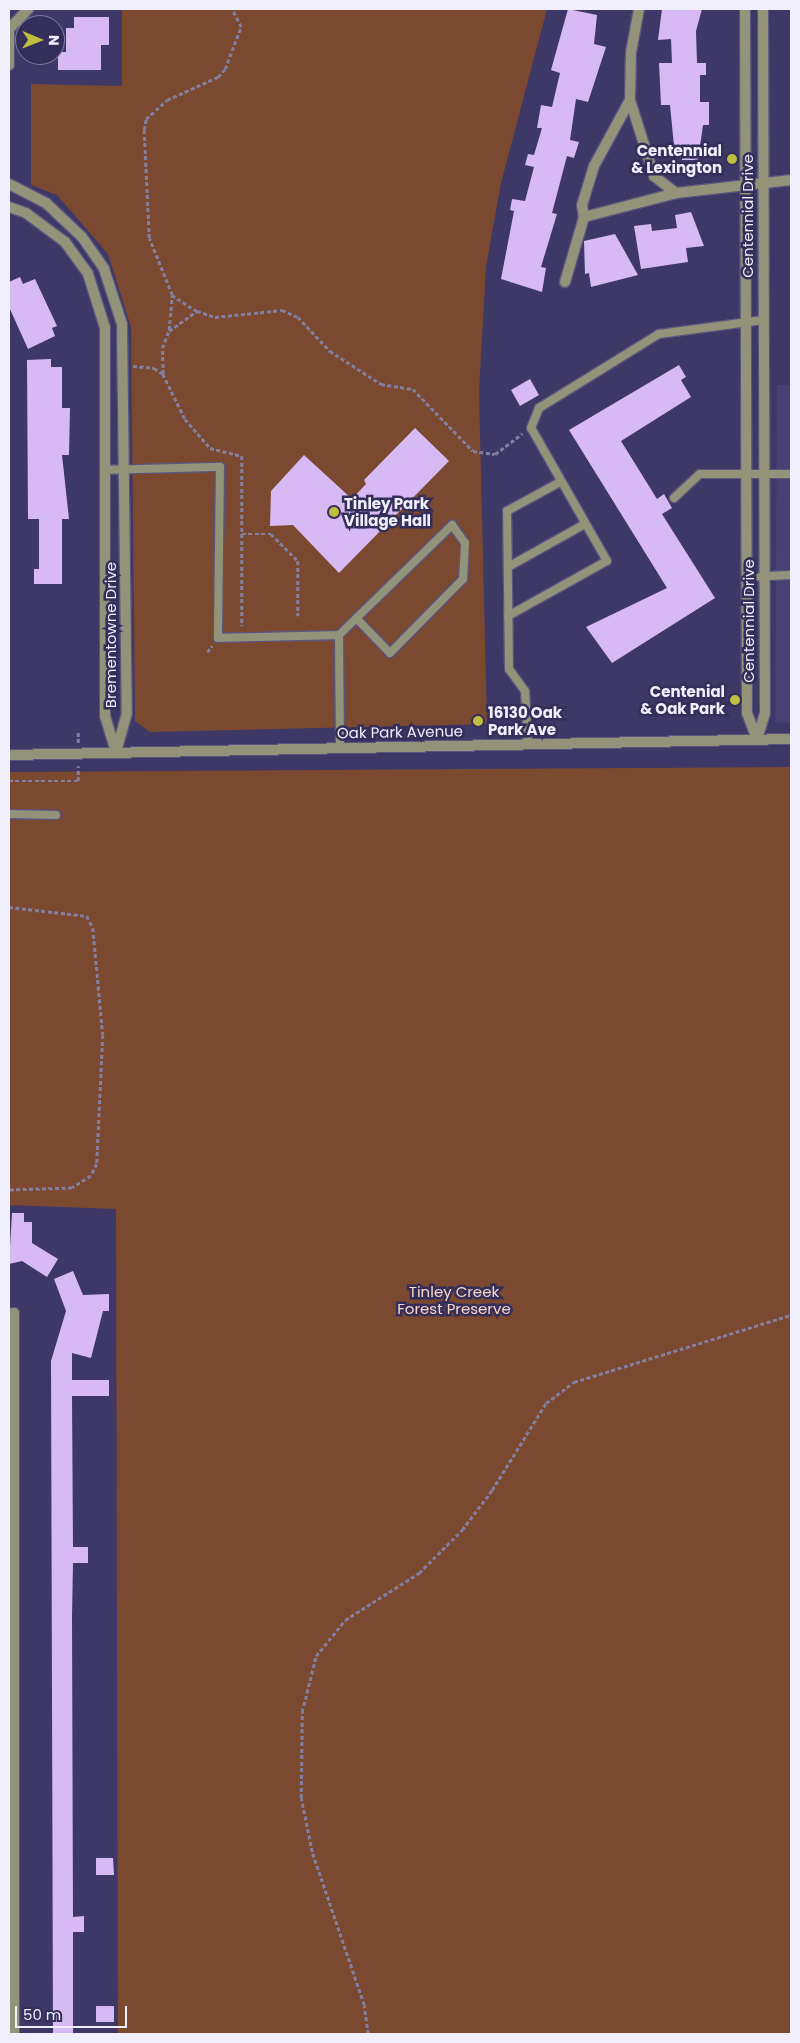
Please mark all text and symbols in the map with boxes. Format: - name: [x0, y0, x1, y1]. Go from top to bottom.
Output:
- north arrow: [15, 15, 65, 65]
- text: N: [44, 35, 64, 46]
- place label: Centennial & Lexington: [631, 141, 722, 176]
- marker: Centennial & Lexington: [726, 153, 738, 165]
- street label: Centennial Drive: [739, 154, 757, 278]
- place label: Tinley Park Village Hall: [344, 494, 431, 529]
- marker: Tinley Park Village Hall: [328, 506, 340, 518]
- street label: Centennial Drive: [740, 559, 758, 683]
- street label: Brementowne Drive: [102, 562, 120, 708]
- place label: Centenial & Oak Park: [640, 682, 725, 717]
- marker: Centenial & Oak Park: [729, 694, 741, 706]
- place label: 16130 Oak Park Ave: [488, 703, 562, 738]
- marker: 16130 Oak Park Ave: [472, 715, 484, 727]
- street label: Oak Park Avenue: [337, 722, 463, 742]
- park label: Tinley Creek Forest Preserve: [397, 1282, 511, 1317]
- scale bar: [18, 1996, 130, 2028]
- text: 50 m: [23, 2004, 61, 2025]

